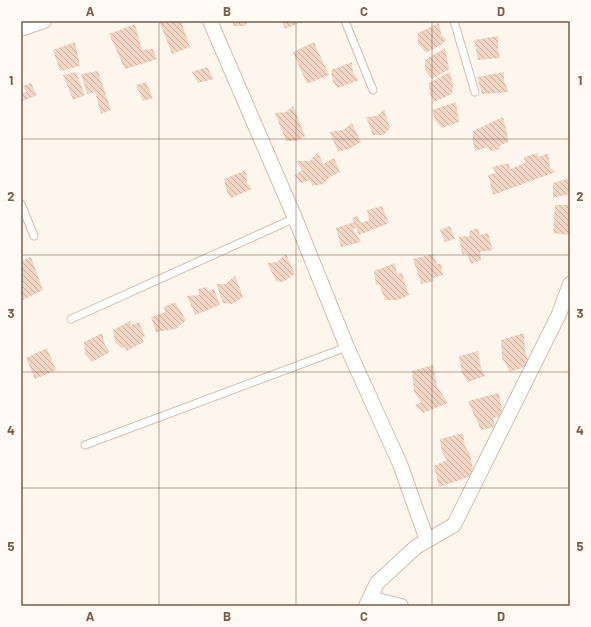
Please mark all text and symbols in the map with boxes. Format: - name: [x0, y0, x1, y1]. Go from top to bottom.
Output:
- text: A: [86, 3, 95, 19]
- text: B: [223, 3, 231, 19]
- text: C: [360, 3, 368, 19]
- text: D: [497, 3, 505, 19]
- text: 1: [9, 72, 13, 88]
- text: 1: [578, 72, 582, 88]
- text: 2: [7, 188, 15, 204]
- text: 2: [576, 188, 584, 204]
- text: 3: [7, 305, 15, 321]
- text: 3: [576, 305, 584, 321]
- text: 4: [7, 422, 15, 438]
- text: 4: [576, 422, 584, 438]
- text: 5: [7, 538, 15, 554]
- text: 5: [576, 538, 584, 554]
- text: A: [86, 608, 95, 624]
- text: B: [223, 608, 231, 624]
- text: C: [360, 608, 368, 624]
- text: D: [497, 608, 505, 624]

